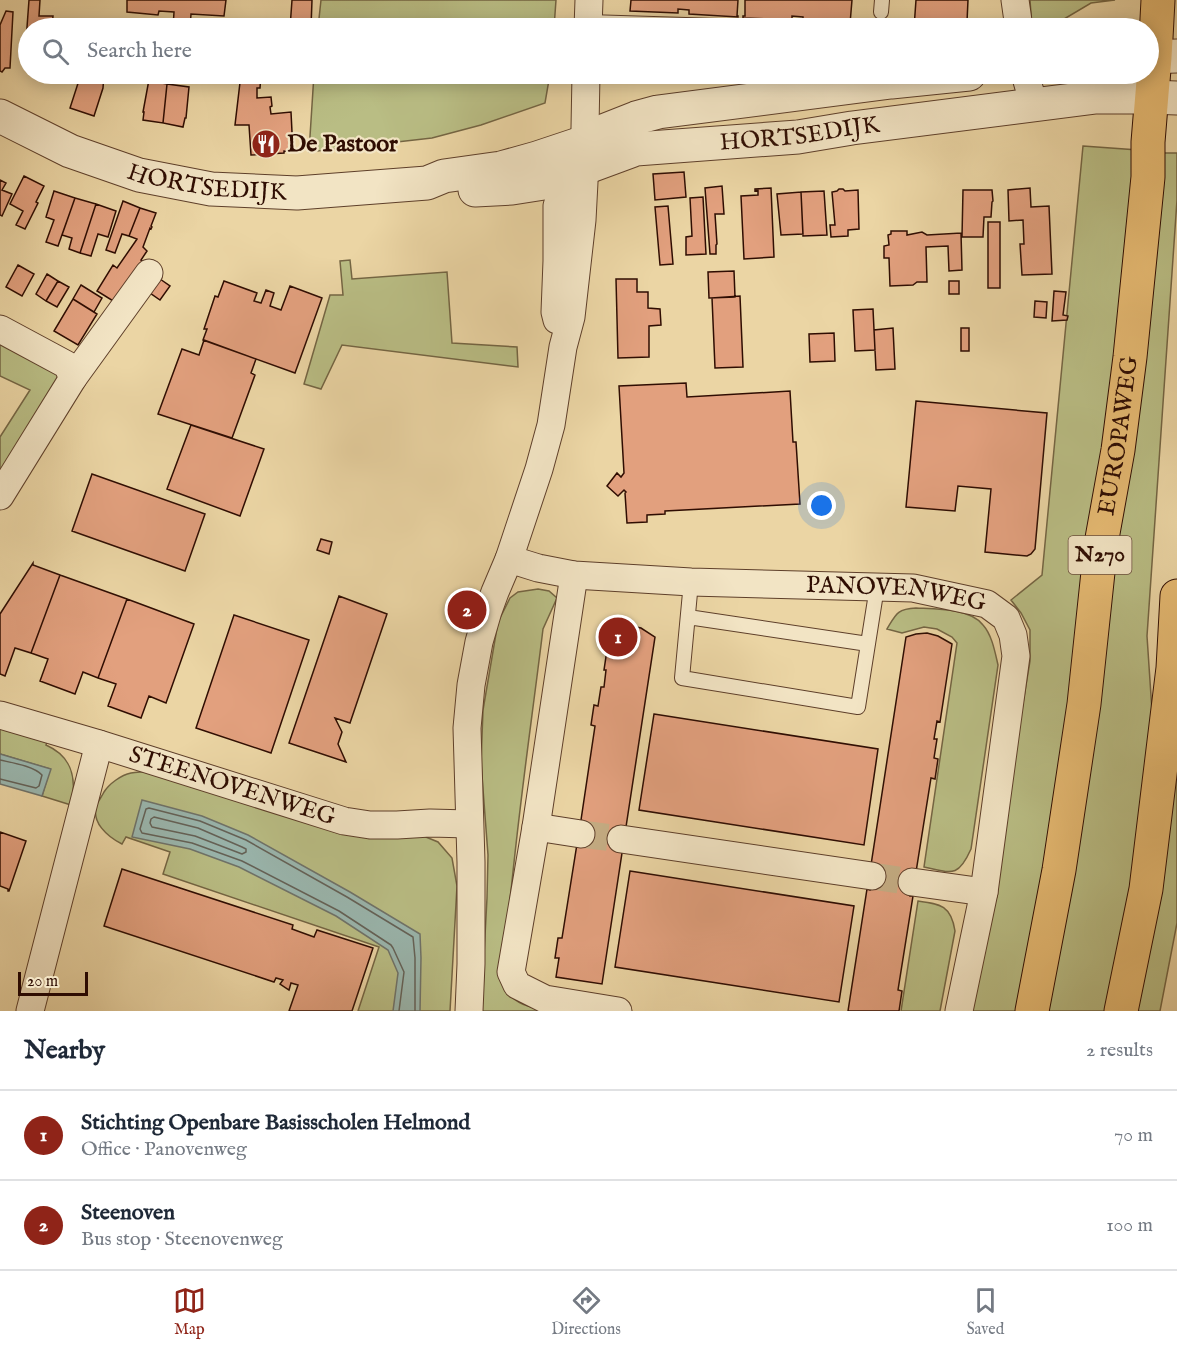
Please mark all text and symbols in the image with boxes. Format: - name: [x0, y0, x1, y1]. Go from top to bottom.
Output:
- search box: [18, 18, 1159, 84]
- icon: search: [39, 35, 72, 68]
- text: Search here: [87, 37, 192, 65]
- street label: HORTSEDIJK: [719, 109, 882, 158]
- restaurant icon: De Pastoor: [250, 128, 282, 160]
- place label: De Pastoor: [287, 129, 398, 160]
- street label: HORTSEDIJK: [123, 157, 288, 208]
- street label: EUROPAWEG: [1091, 354, 1145, 518]
- your location: [807, 491, 836, 520]
- road number: N270: [1068, 536, 1132, 574]
- street label: PANOVENWEG: [806, 570, 989, 619]
- pin: 2: [448, 588, 486, 632]
- pin: 1: [598, 614, 638, 660]
- street label: STEENOVENWEG: [125, 739, 340, 833]
- scale bar: [18, 969, 88, 996]
- text: 20 m: [27, 972, 58, 992]
- text: Nearby: [24, 1034, 105, 1067]
- text: 2 results: [1086, 1038, 1153, 1063]
- text: Stichting Openbare Basisscholen Helmond: [81, 1109, 470, 1137]
- text: 1: [40, 1123, 47, 1148]
- text: 70 m: [1114, 1123, 1153, 1148]
- text: Office · Panovenweg: [81, 1137, 247, 1162]
- text: Steenoven: [81, 1199, 175, 1227]
- text: 2: [39, 1213, 48, 1238]
- text: 100 m: [1106, 1213, 1153, 1238]
- text: Bus stop · Steenovenweg: [81, 1227, 283, 1252]
- tab: Map: [173, 1284, 206, 1340]
- tab: Directions: [551, 1284, 621, 1340]
- tab: Saved: [966, 1284, 1004, 1340]

